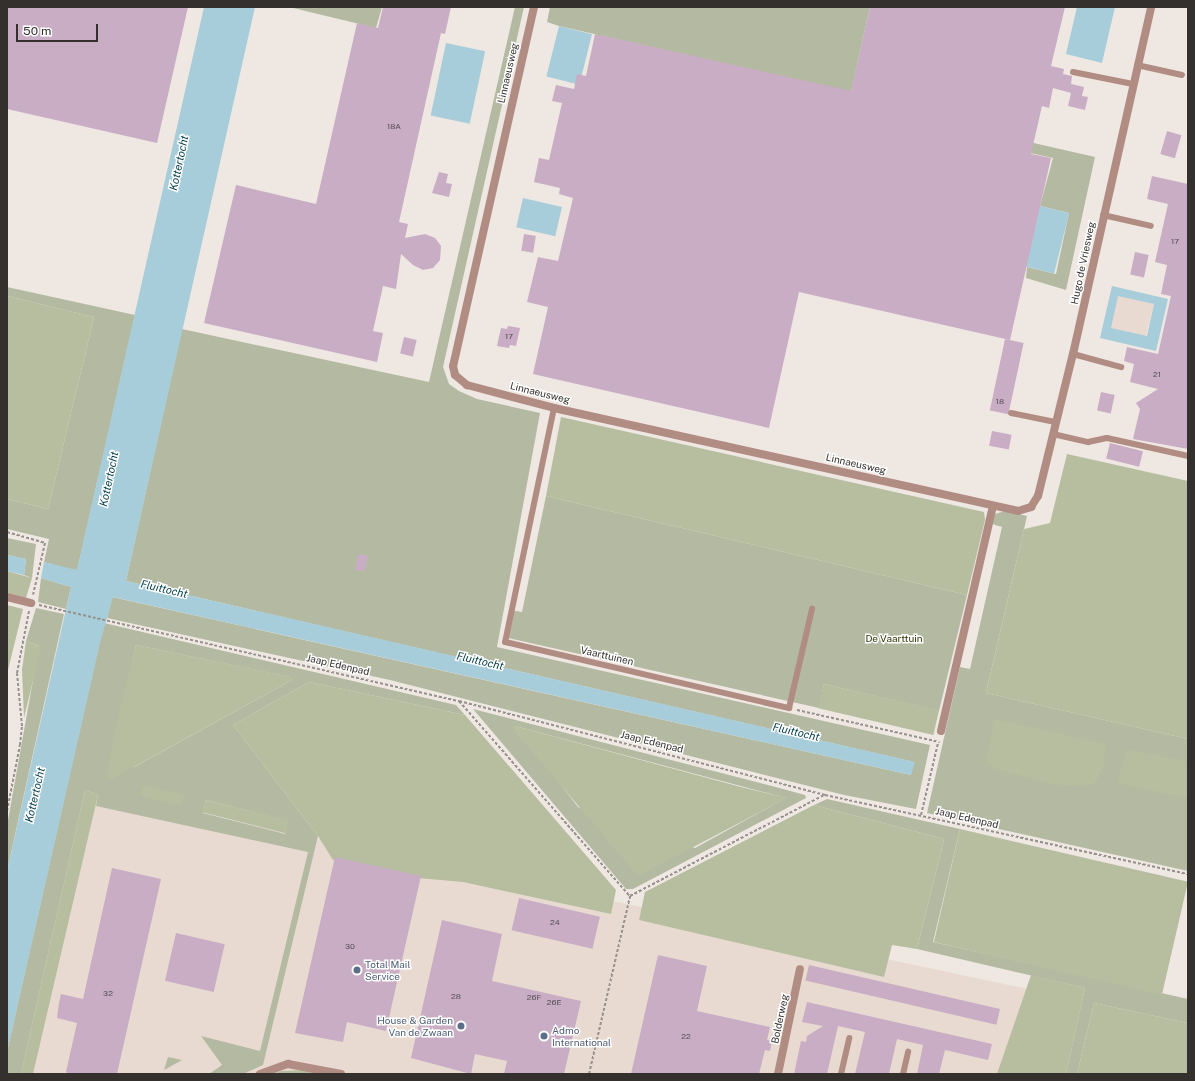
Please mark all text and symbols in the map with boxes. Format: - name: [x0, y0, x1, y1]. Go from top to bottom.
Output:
- scale bar: [18, 16, 100, 42]
- text: 50 m: [23, 24, 51, 38]
- street label: Linnaeusweg: [495, 42, 521, 104]
- house number: 18A: [387, 122, 401, 132]
- water label: Kottertocht: [167, 134, 191, 192]
- street label: Hugo de Vriesweg: [1068, 220, 1098, 306]
- house number: 17: [1171, 237, 1179, 247]
- house number: 17: [505, 332, 513, 342]
- house number: 21: [1153, 370, 1161, 380]
- street label: Linnaeusweg: [509, 380, 571, 406]
- house number: 18: [996, 397, 1004, 407]
- water label: Kottertocht: [97, 450, 121, 508]
- street label: Linnaeusweg: [825, 451, 887, 477]
- water label: Fluittocht: [139, 577, 189, 601]
- park label: De Vaarttuin: [865, 633, 923, 645]
- street label: Vaarttuinen: [579, 644, 635, 668]
- water label: Fluittocht: [455, 649, 505, 673]
- street label: Jaap Edenpad: [305, 652, 371, 678]
- water label: Fluittocht: [771, 720, 821, 744]
- street label: Jaap Edenpad: [619, 728, 685, 756]
- water label: Kottertocht: [22, 766, 48, 824]
- street label: Jaap Edenpad: [934, 805, 1000, 831]
- house number: 24: [550, 918, 560, 928]
- house number: 30: [345, 942, 355, 952]
- place label: Total Mail Service: [365, 958, 410, 982]
- marker: Total Mail Service: [352, 965, 362, 975]
- house number: 32: [103, 989, 113, 999]
- house number: 28: [451, 992, 461, 1002]
- house number: 26F: [527, 993, 541, 1003]
- street label: Bolderweg: [769, 993, 791, 1045]
- house number: 26E: [547, 998, 561, 1008]
- place label: House & Garden Van de Zwaan: [377, 1014, 453, 1038]
- marker: House & Garden Van de Zwaan: [456, 1021, 466, 1031]
- place label: Admo International: [552, 1024, 611, 1048]
- marker: Admo International: [539, 1031, 549, 1041]
- house number: 22: [681, 1032, 691, 1042]

